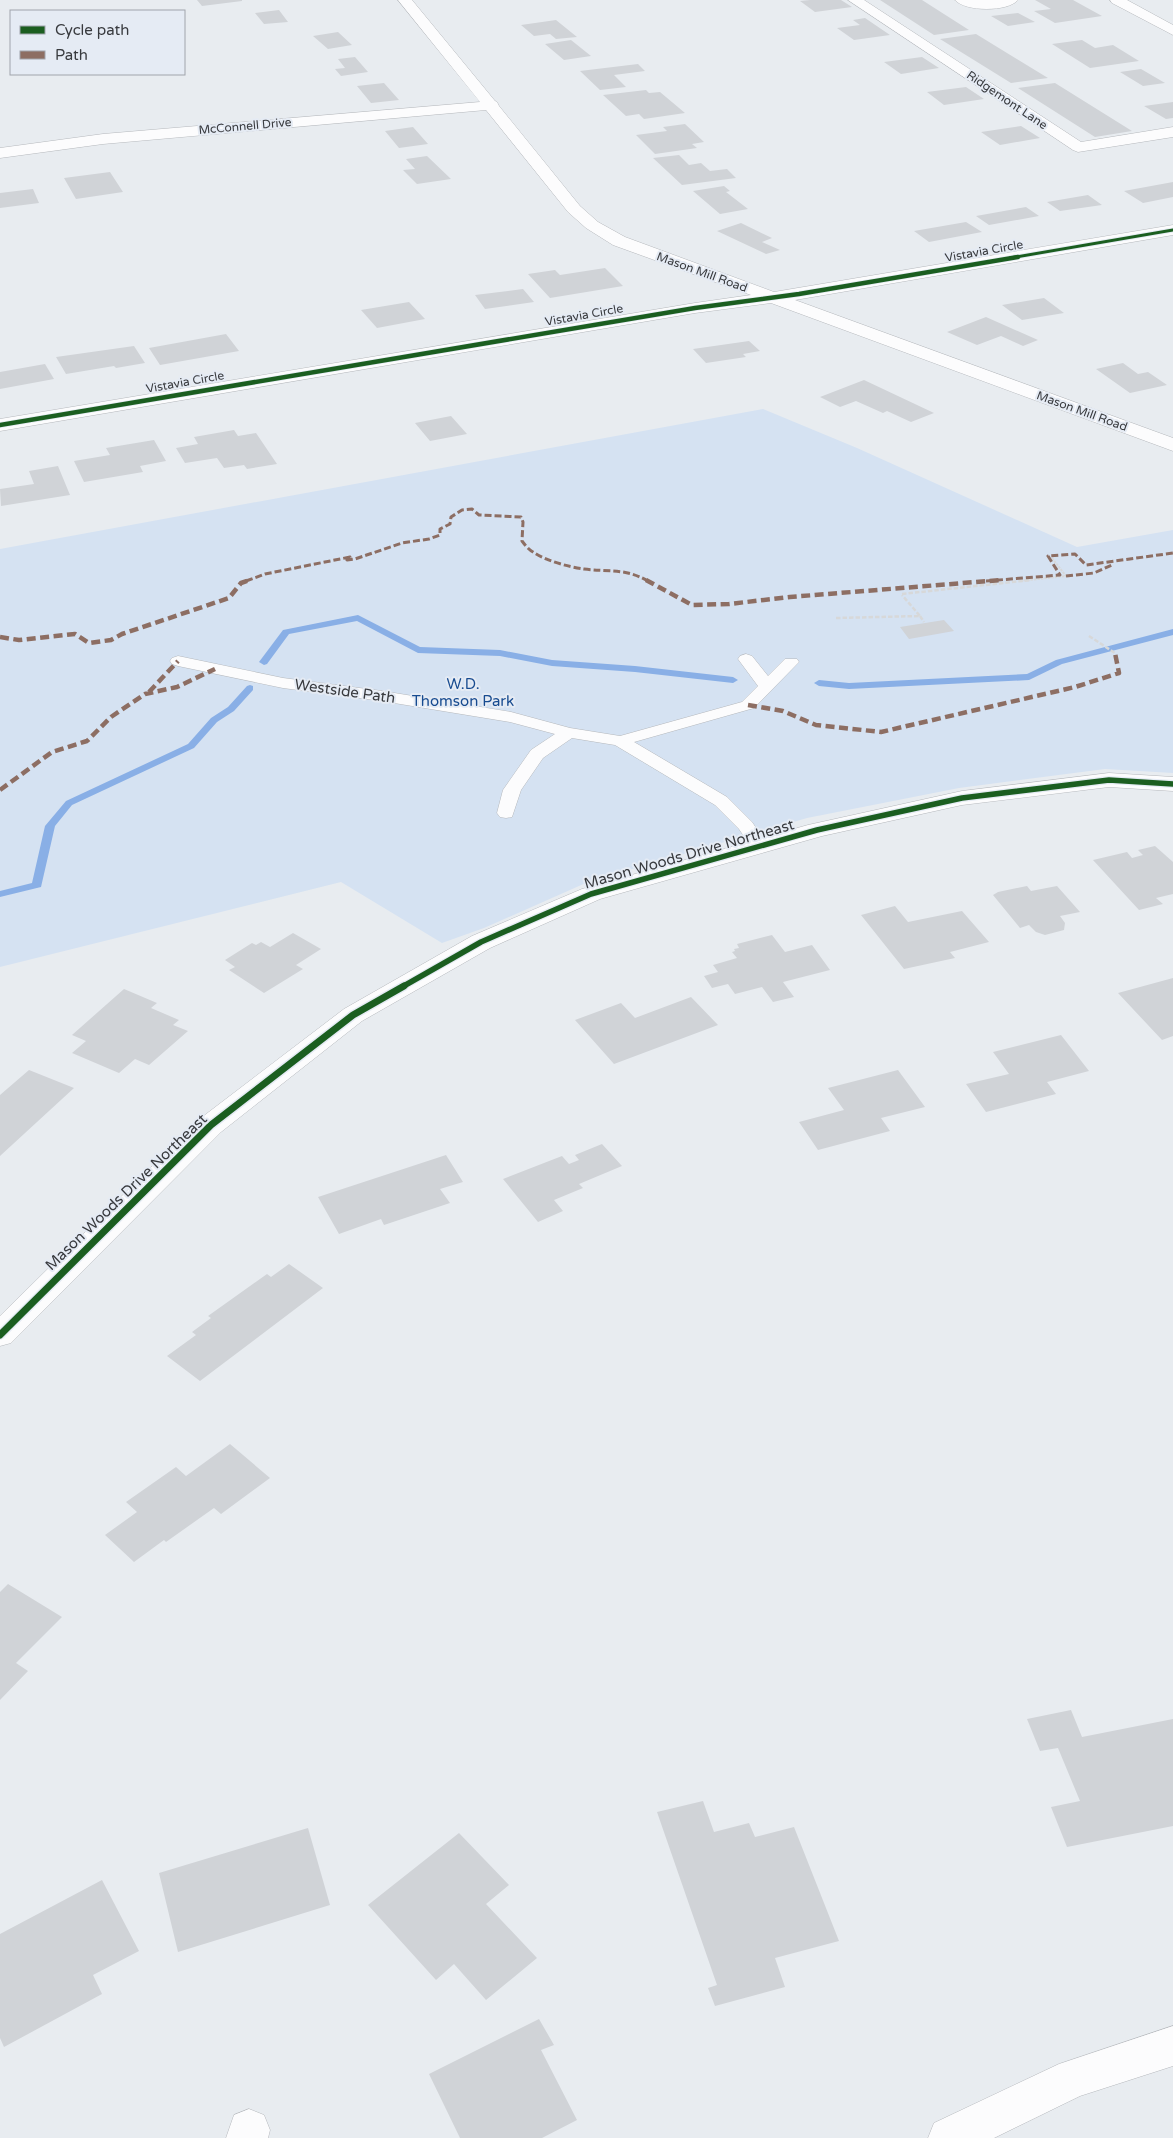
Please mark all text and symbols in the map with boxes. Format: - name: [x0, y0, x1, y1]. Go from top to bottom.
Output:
- legend: [10, 10, 185, 75]
- text: Cycle path: [55, 21, 129, 39]
- text: Path: [55, 46, 88, 64]
- street label: Ridgemont Lane: [964, 68, 1050, 132]
- street label: McConnell Drive: [198, 115, 292, 137]
- street label: Vistavia Circle: [944, 237, 1024, 265]
- street label: Mason Mill Road: [655, 249, 749, 295]
- street label: Vistavia Circle: [544, 301, 624, 329]
- street label: Vistavia Circle: [145, 368, 225, 396]
- street label: Mason Mill Road: [1035, 388, 1129, 434]
- street label: Westside Path: [294, 675, 396, 707]
- park label: W.D. Thomson Park: [412, 675, 514, 710]
- street label: Mason Woods Drive Northeast: [582, 815, 796, 893]
- street label: Mason Woods Drive Northeast: [41, 1110, 211, 1274]

